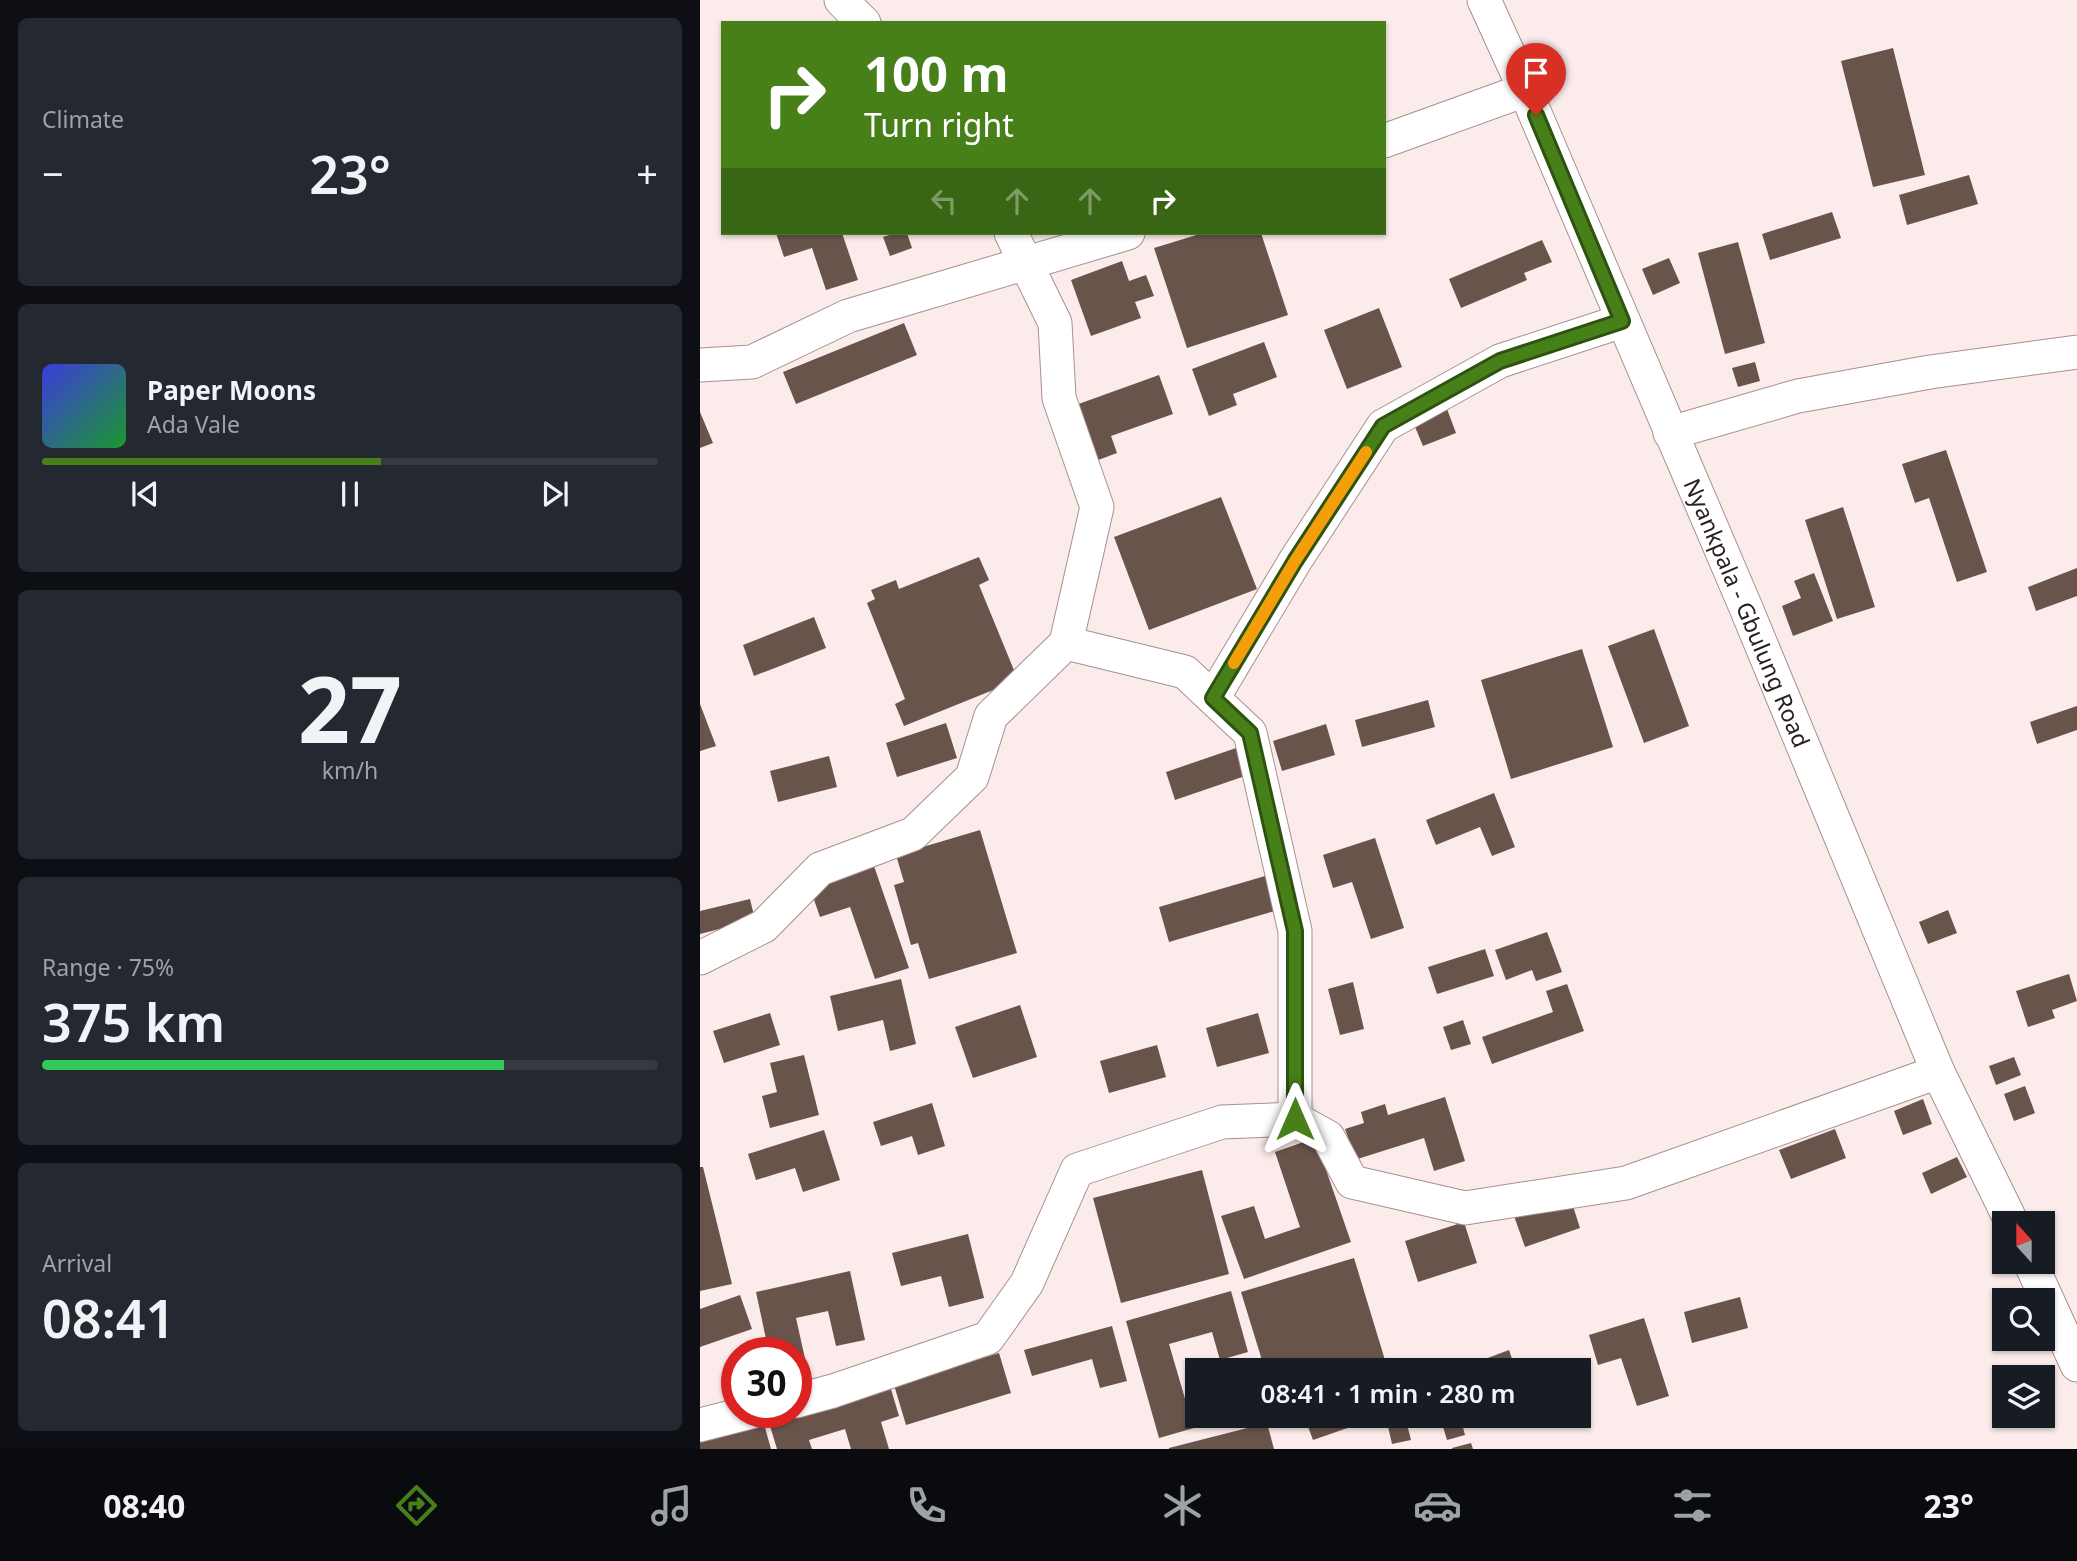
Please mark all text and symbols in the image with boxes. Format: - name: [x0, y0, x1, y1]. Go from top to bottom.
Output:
- text: 100 m: [864, 40, 1009, 106]
- pin: [1506, 43, 1566, 115]
- icon: right: [749, 49, 840, 140]
- icon: arrive: [1517, 54, 1555, 92]
- text: Climate: [42, 103, 124, 135]
- text: Turn right: [864, 103, 1014, 146]
- text: 23°: [309, 138, 391, 209]
- text: −: [42, 147, 64, 199]
- text: +: [636, 147, 658, 199]
- icon: left: [925, 182, 963, 220]
- icon: ahead: [998, 182, 1036, 220]
- icon: ahead: [1071, 182, 1109, 220]
- icon: right: [1144, 182, 1182, 220]
- text: Paper Moons: [147, 372, 316, 408]
- text: Ada Vale: [147, 408, 240, 440]
- street label: Nyankpala - Gbulung Road: [1677, 473, 1818, 752]
- icon: previous: [126, 475, 164, 513]
- icon: pause: [331, 475, 369, 513]
- icon: next: [536, 475, 574, 513]
- text: 27: [298, 646, 402, 770]
- text: km/h: [322, 754, 378, 786]
- text: Range · 75%: [42, 951, 174, 983]
- text: 375 km: [42, 986, 225, 1057]
- position arrow: [1258, 1082, 1332, 1156]
- north arrow: [1992, 1211, 2054, 1274]
- map controls: [1992, 1211, 2055, 1428]
- text: Arrival: [42, 1247, 112, 1279]
- text: 08:41: [42, 1282, 175, 1353]
- button: search: [1992, 1288, 2055, 1351]
- speed limit sign: 30: [721, 1337, 812, 1428]
- button: layers: [1992, 1365, 2055, 1428]
- text: 08:41 · 1 min · 280 m: [1261, 1375, 1515, 1411]
- icon: directions: [392, 1481, 441, 1530]
- icon: music: [647, 1481, 696, 1530]
- icon: phone: [902, 1481, 951, 1530]
- icon: climate: [1158, 1481, 1207, 1530]
- icon: car: [1413, 1481, 1462, 1530]
- icon: filters: [1668, 1481, 1717, 1530]
- text: 08:40: [103, 1484, 185, 1527]
- text: 23°: [1924, 1484, 1974, 1527]

